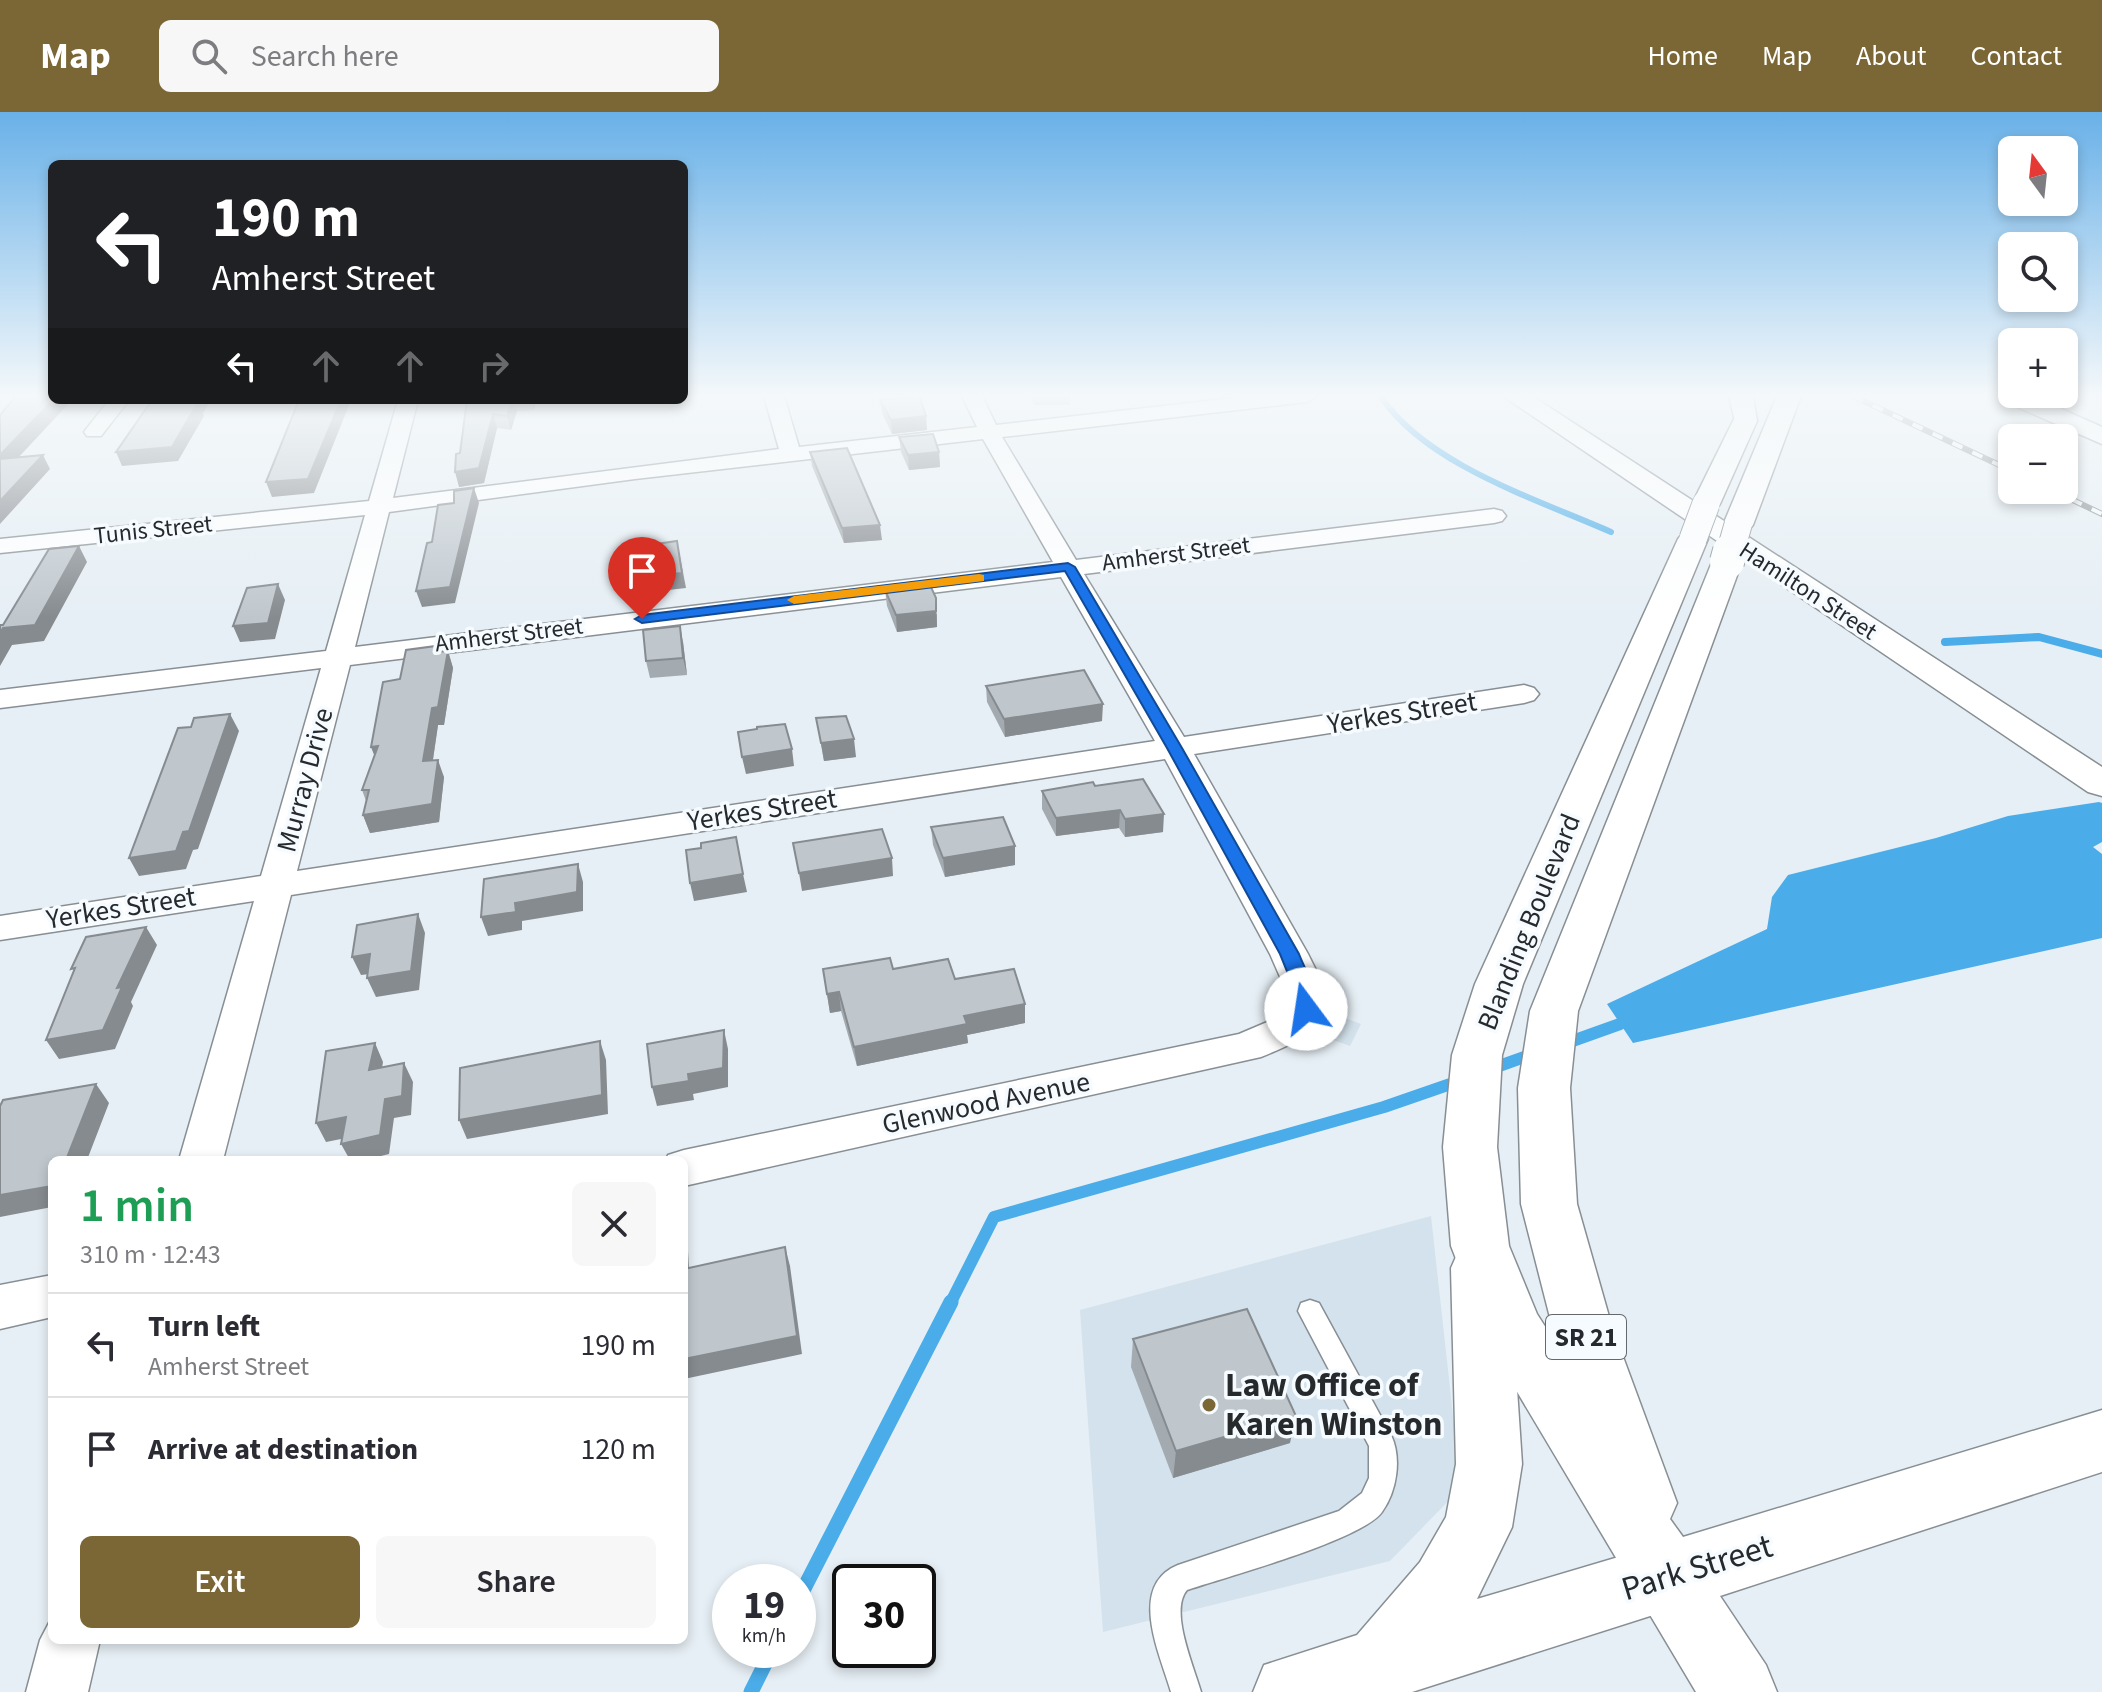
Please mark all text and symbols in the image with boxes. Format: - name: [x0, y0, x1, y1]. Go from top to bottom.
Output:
- search box: [159, 20, 719, 92]
- text: Map: [40, 29, 111, 83]
- icon: search: [187, 34, 231, 78]
- text: Search here: [251, 35, 399, 78]
- text: Home: [1647, 36, 1718, 76]
- text: Map: [1762, 36, 1812, 76]
- text: About: [1856, 36, 1927, 76]
- text: Contact: [1971, 36, 2062, 76]
- north arrow: [1998, 136, 2078, 216]
- map controls: [1998, 136, 2078, 504]
- text: 190 m: [212, 179, 360, 258]
- icon: left: [80, 192, 184, 296]
- button: search: [1998, 232, 2078, 312]
- text: Amherst Street: [212, 253, 435, 304]
- button: +: [1998, 328, 2078, 408]
- icon: left: [220, 344, 264, 388]
- icon: ahead: [304, 344, 348, 388]
- icon: ahead: [388, 344, 432, 388]
- icon: right: [472, 344, 516, 388]
- button: −: [1998, 424, 2078, 504]
- street label: Tunis Street: [92, 506, 214, 554]
- street label: Amherst Street: [1100, 528, 1252, 580]
- street label: Hamilton Street: [1732, 533, 1884, 649]
- pin: [608, 537, 676, 619]
- icon: arrive: [620, 549, 664, 593]
- street label: Amherst Street: [433, 609, 585, 661]
- street label: Yerkes Street: [1324, 681, 1480, 745]
- street label: Murray Drive: [267, 703, 343, 857]
- street label: Yerkes Street: [684, 778, 840, 842]
- street label: Blanding Boulevard: [1467, 808, 1591, 1036]
- street label: Yerkes Street: [43, 876, 199, 940]
- position arrow: [1264, 967, 1348, 1051]
- street label: Glenwood Avenue: [878, 1061, 1094, 1145]
- text: 1 min: [80, 1172, 194, 1240]
- button: close: [572, 1182, 656, 1266]
- text: 310 m · 12:43: [80, 1236, 221, 1273]
- text: Turn left: [148, 1305, 260, 1348]
- road number: SR 21: [1546, 1315, 1626, 1359]
- icon: left: [80, 1323, 124, 1367]
- text: 190 m: [580, 1324, 656, 1367]
- text: Amherst Street: [148, 1348, 309, 1385]
- place label: Law Office of Karen Winston: [1225, 1361, 1442, 1449]
- marker: Law Office of Karen Winston: [1200, 1396, 1218, 1414]
- icon: arrive: [80, 1427, 124, 1471]
- text: Arrive at destination: [148, 1428, 418, 1471]
- text: 120 m: [580, 1428, 656, 1471]
- street label: Park Street: [1615, 1522, 1779, 1614]
- button: Exit: [80, 1536, 360, 1628]
- button: Share: [376, 1536, 656, 1628]
- speed limit sign: 30: [832, 1564, 936, 1668]
- text: 19: [743, 1577, 785, 1634]
- text: km/h: [742, 1622, 786, 1650]

